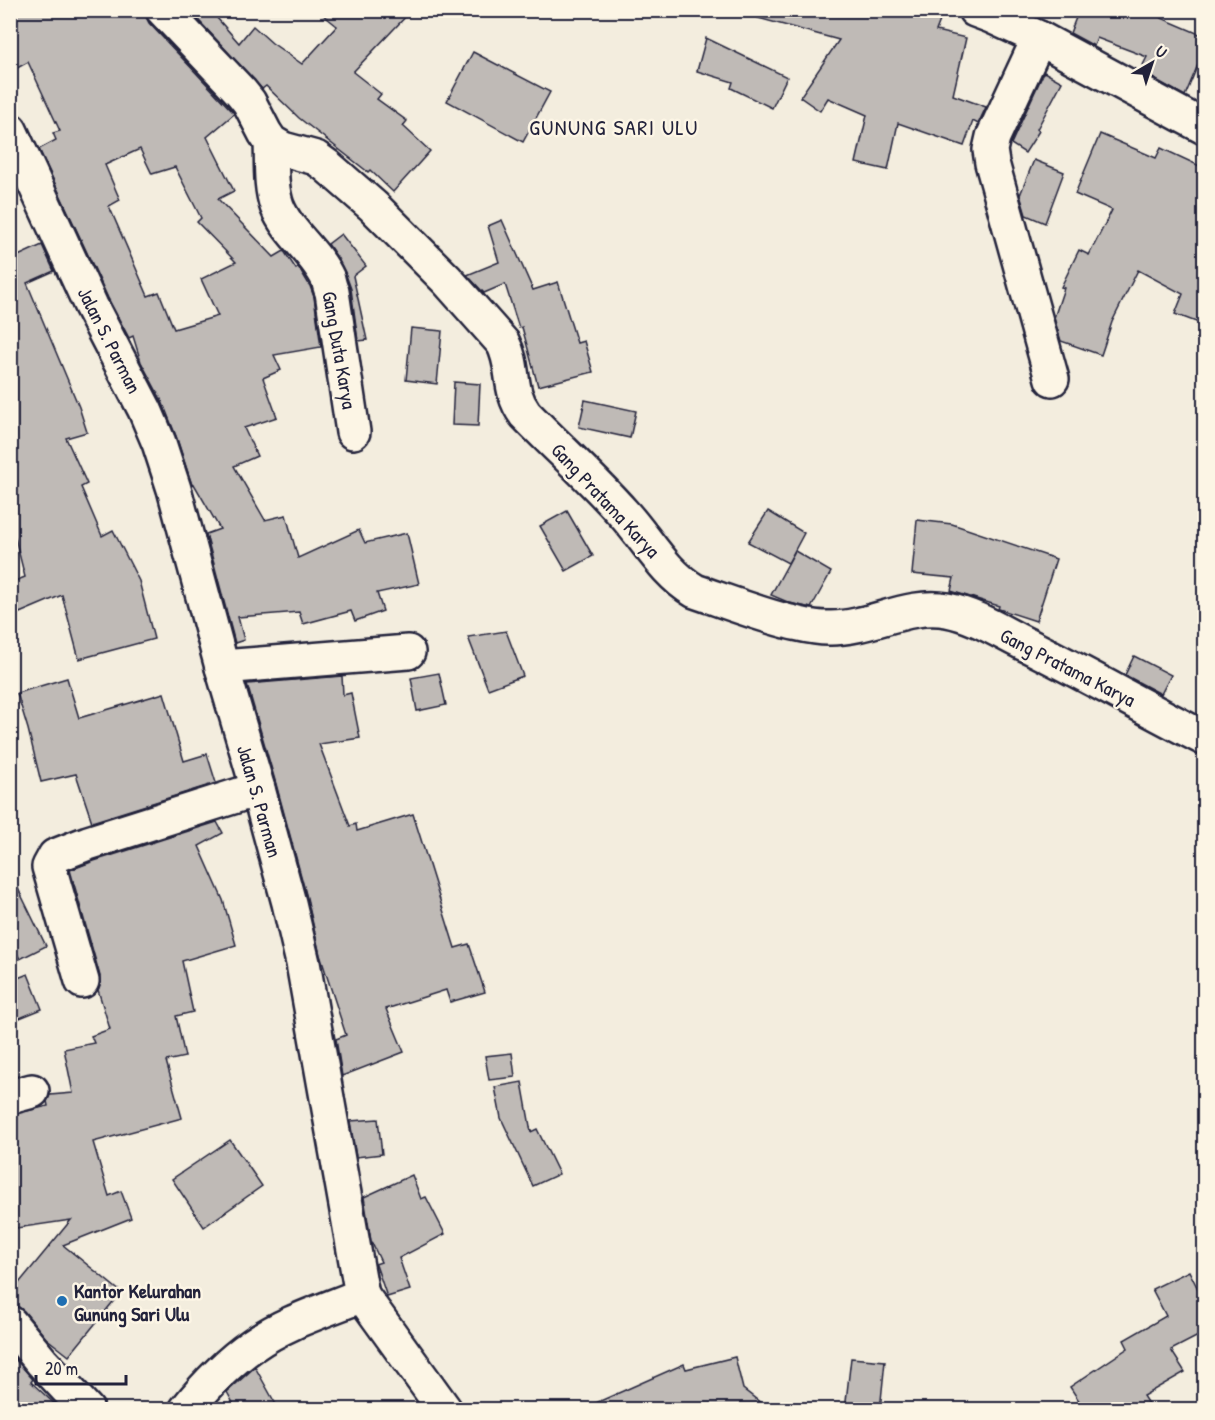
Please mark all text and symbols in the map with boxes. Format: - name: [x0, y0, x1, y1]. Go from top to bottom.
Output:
- north arrow: [1122, 33, 1182, 93]
- text: U: [1151, 40, 1172, 63]
- district label: GUNUNG SARI ULU: [529, 112, 699, 142]
- street label: Jalan S. Parman: [72, 282, 148, 398]
- street label: Gang Duta Karya: [316, 289, 364, 411]
- street label: Gang Pratama Karya: [546, 437, 667, 564]
- street label: Gang Pratama Karya: [996, 621, 1140, 713]
- street label: Jalan S. Parman: [231, 742, 289, 860]
- place label: Kantor Kelurahan Gunung Sari Ulu: [74, 1277, 201, 1328]
- marker: Kantor Kelurahan Gunung Sari Ulu: [55, 1294, 69, 1308]
- scale bar: [36, 1348, 126, 1386]
- text: 20 m: [45, 1356, 78, 1381]

